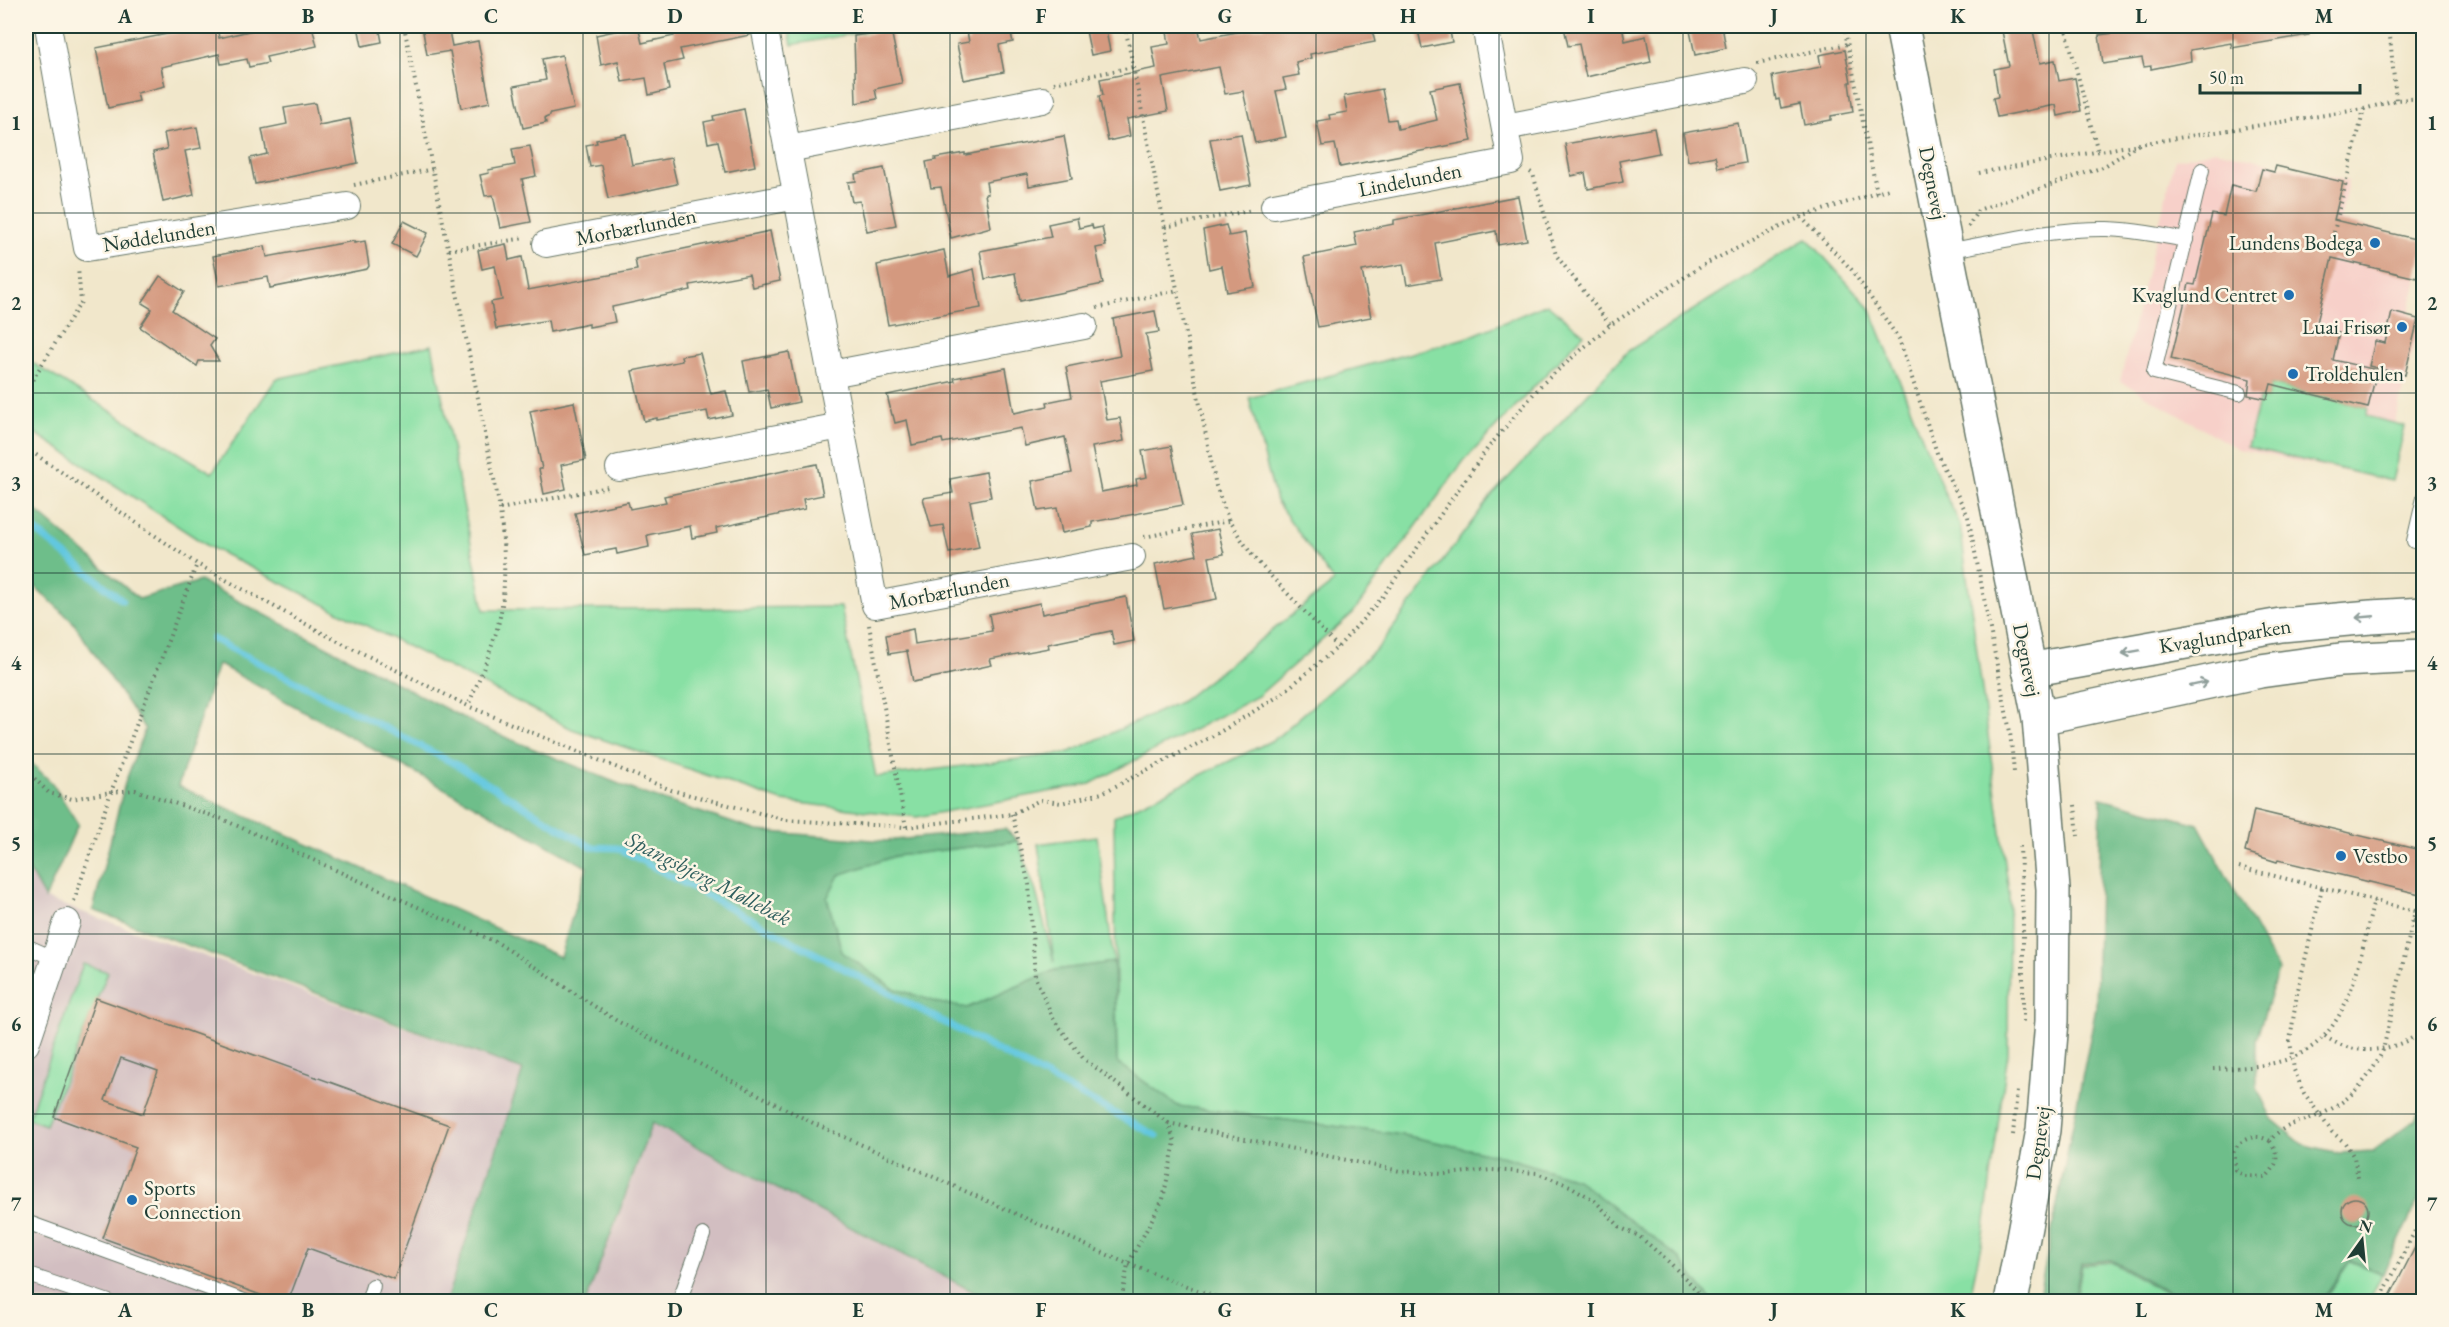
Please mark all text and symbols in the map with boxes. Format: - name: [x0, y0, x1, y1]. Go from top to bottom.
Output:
- text: A: [117, 3, 133, 29]
- text: B: [302, 3, 314, 29]
- text: C: [484, 3, 498, 29]
- text: D: [667, 3, 683, 29]
- text: E: [852, 3, 864, 29]
- text: F: [1036, 3, 1047, 29]
- text: G: [1218, 3, 1232, 29]
- text: H: [1400, 3, 1416, 29]
- text: I: [1587, 3, 1595, 29]
- text: J: [1768, 3, 1778, 29]
- text: K: [1950, 3, 1966, 29]
- text: L: [2135, 3, 2147, 29]
- text: M: [2315, 3, 2333, 29]
- scale bar: [2200, 57, 2360, 95]
- text: 50 m: [2209, 66, 2244, 89]
- text: 1: [11, 110, 21, 136]
- text: 1: [2427, 110, 2437, 136]
- street label: Degnevej: [1913, 144, 1954, 222]
- street label: Lindelunden: [1356, 156, 1464, 203]
- street label: Morbærlunden: [573, 202, 698, 251]
- street label: Nøddelunden: [101, 213, 217, 258]
- place label: Lundens Bodega: [2229, 229, 2364, 256]
- marker: Lundens Bodega: [2368, 236, 2382, 250]
- place label: Kvaglund Centret: [2132, 281, 2277, 308]
- marker: Kvaglund Centret: [2282, 288, 2296, 302]
- text: 2: [11, 290, 22, 316]
- text: 2: [2427, 290, 2438, 316]
- place label: Luai Frisør: [2302, 313, 2390, 340]
- marker: Luai Frisør: [2395, 320, 2409, 334]
- place label: Troldehulen: [2305, 360, 2404, 387]
- marker: Troldehulen: [2286, 367, 2300, 381]
- text: 3: [11, 470, 21, 496]
- text: 3: [2427, 470, 2437, 496]
- street label: Morbærlunden: [886, 566, 1011, 615]
- street label: Kvaglundparken: [2157, 612, 2293, 659]
- one-way arrow: [2356, 612, 2376, 623]
- street label: Degnevej: [2007, 621, 2048, 699]
- one-way arrow: [2121, 647, 2141, 658]
- text: 4: [11, 650, 22, 676]
- text: 4: [2427, 650, 2438, 676]
- one-way arrow: [2188, 678, 2208, 689]
- water label: Spangsbjerg Møllebæk: [620, 824, 796, 933]
- text: 5: [11, 830, 21, 856]
- text: 5: [2427, 830, 2437, 856]
- place label: Vestbo: [2353, 842, 2408, 869]
- marker: Vestbo: [2334, 849, 2348, 863]
- text: 6: [11, 1011, 22, 1037]
- text: 6: [2427, 1011, 2438, 1037]
- street label: Degnevej: [2019, 1104, 2056, 1181]
- place label: Sports Connection: [144, 1174, 241, 1225]
- text: 7: [11, 1191, 22, 1217]
- text: 7: [2427, 1191, 2438, 1217]
- marker: Sports Connection: [125, 1193, 139, 1207]
- north arrow: [2332, 1210, 2392, 1270]
- text: N: [2357, 1214, 2375, 1238]
- text: A: [117, 1297, 133, 1323]
- text: B: [302, 1297, 314, 1323]
- text: C: [484, 1297, 498, 1323]
- text: D: [667, 1297, 683, 1323]
- text: E: [852, 1297, 864, 1323]
- text: F: [1036, 1297, 1047, 1323]
- text: G: [1218, 1297, 1232, 1323]
- text: H: [1400, 1297, 1416, 1323]
- text: I: [1587, 1297, 1595, 1323]
- text: J: [1768, 1297, 1778, 1323]
- text: K: [1950, 1297, 1966, 1323]
- text: L: [2135, 1297, 2147, 1323]
- text: M: [2315, 1297, 2333, 1323]

